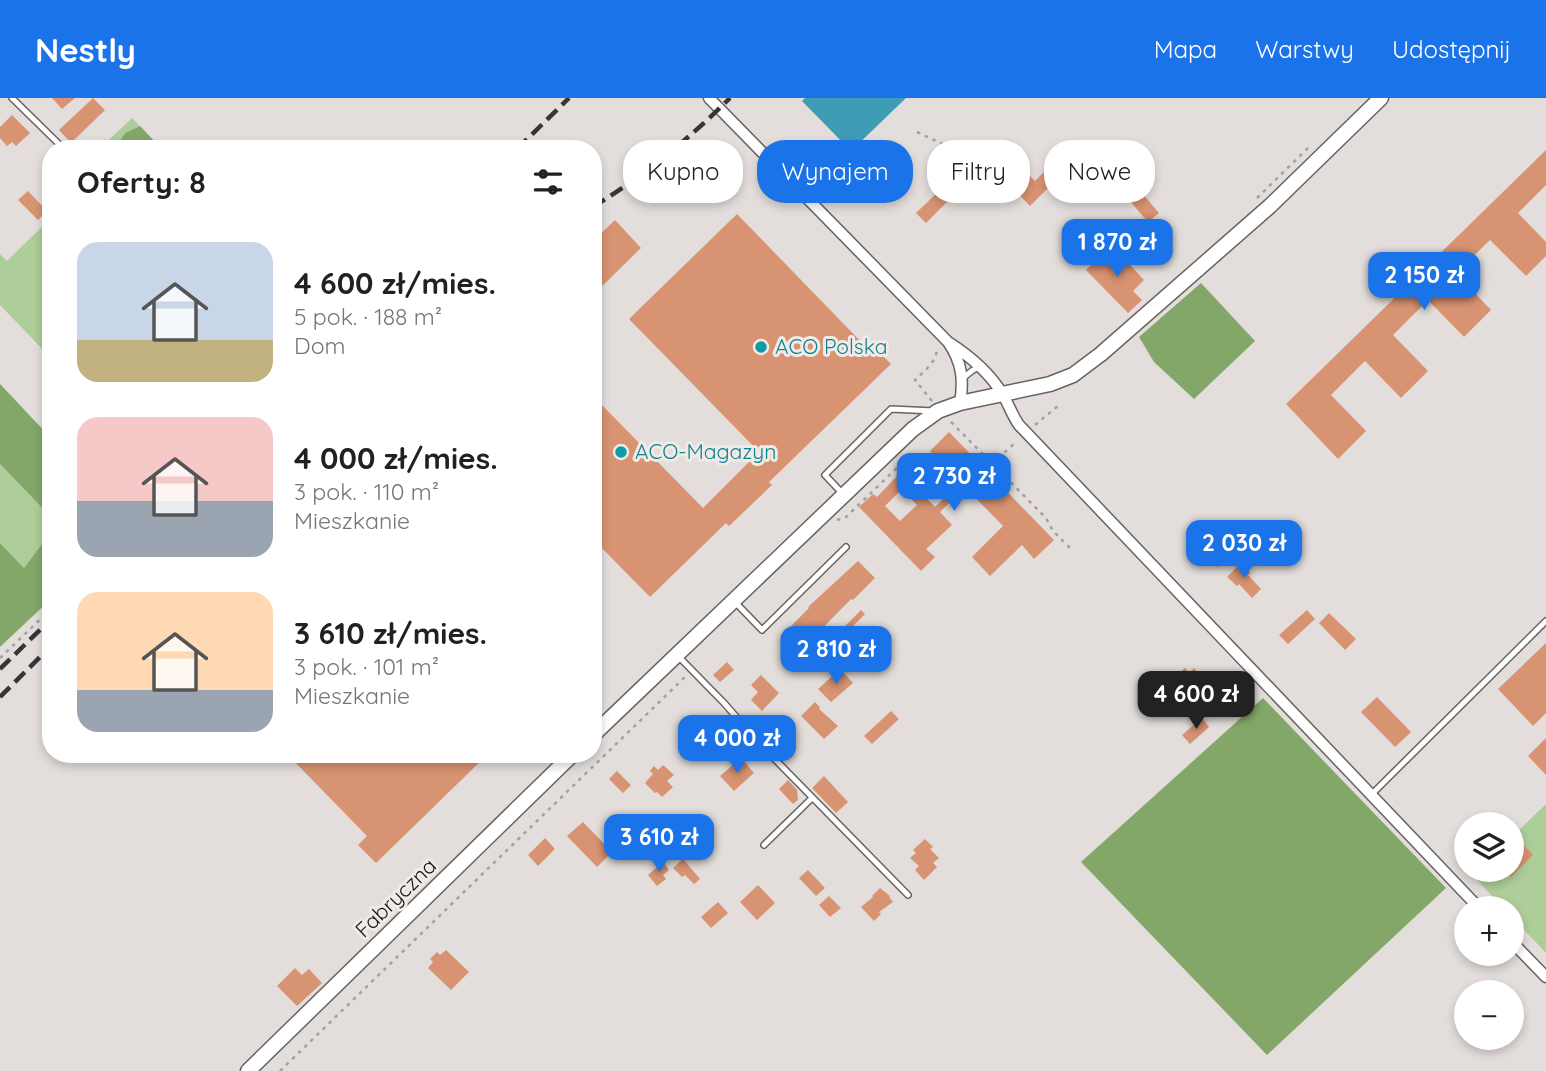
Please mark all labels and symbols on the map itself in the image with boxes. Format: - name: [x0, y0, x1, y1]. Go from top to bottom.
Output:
- pin: 1 870 zł: [1045, 220, 1189, 279]
- pin: 2 150 zł: [1352, 252, 1496, 312]
- place label: ACO Polska: [775, 333, 888, 359]
- marker: ACO Polska: [753, 339, 769, 355]
- place label: ACO-Magazyn: [635, 438, 776, 464]
- marker: ACO-Magazyn: [613, 444, 629, 460]
- pin: 2 730 zł: [882, 454, 1026, 513]
- pin: 2 030 zł: [1172, 520, 1316, 580]
- pin: 2 810 zł: [764, 626, 908, 686]
- pin: 4 600 zł: [1124, 672, 1268, 731]
- pin: 4 000 zł: [665, 716, 809, 775]
- pin: 3 610 zł: [587, 814, 731, 874]
- street label: Fabryczna: [349, 852, 441, 942]

